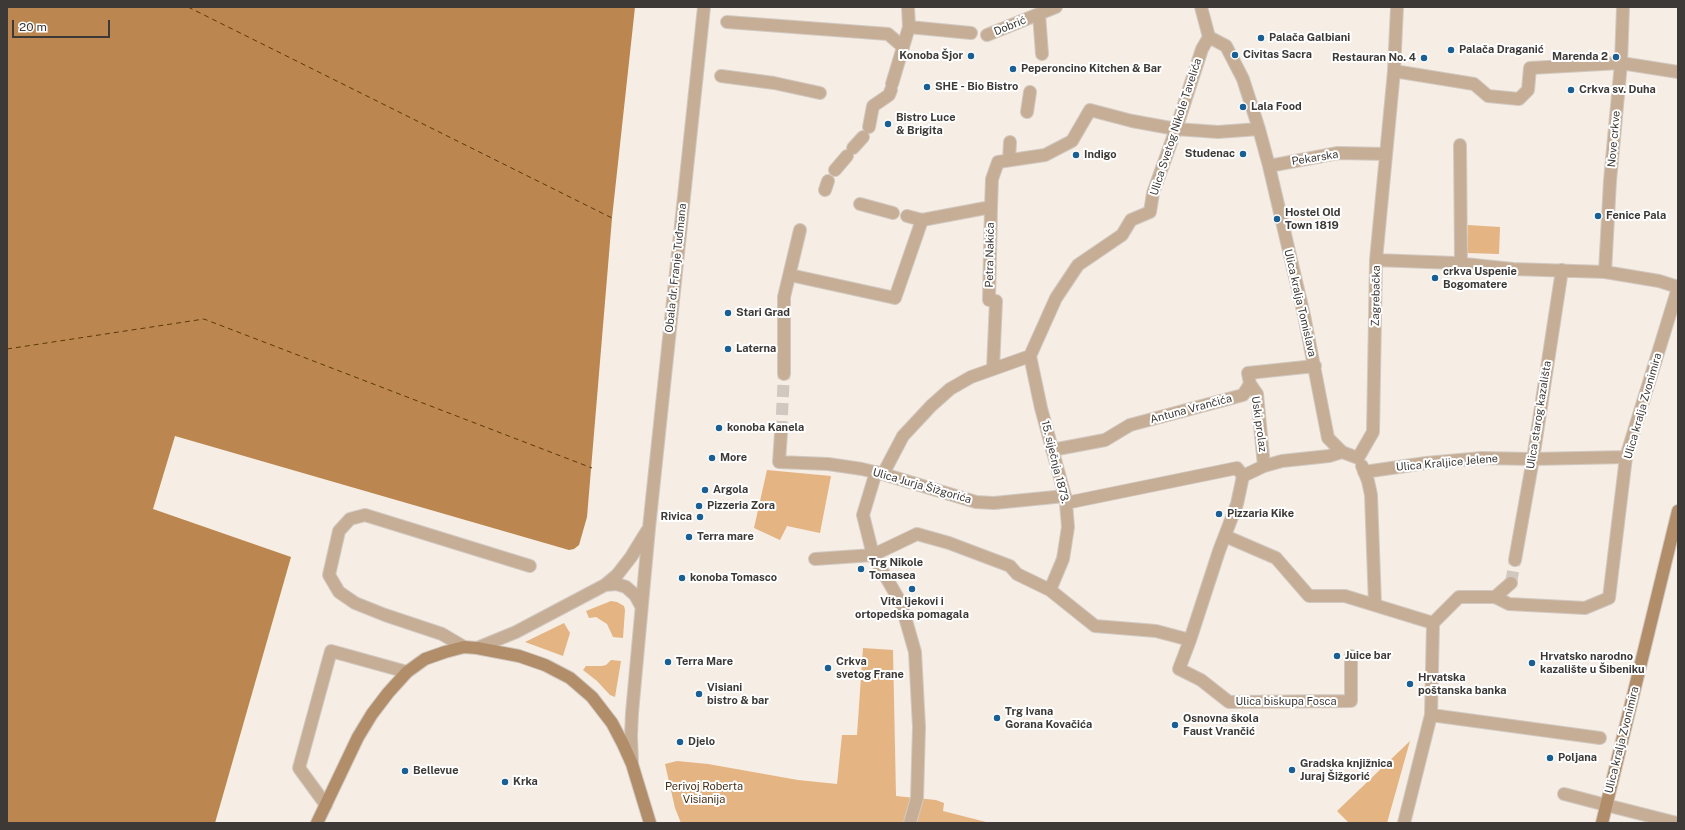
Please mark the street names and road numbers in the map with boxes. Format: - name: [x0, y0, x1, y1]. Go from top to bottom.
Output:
- street label: Dobrić: [992, 14, 1028, 38]
- street label: Ulica Svetog Nikole Tavelića: [1148, 57, 1204, 197]
- street label: Nove crkve: [1605, 110, 1623, 168]
- street label: Pekarska: [1291, 148, 1339, 168]
- street label: Obala dr. Franje Tuđmana: [663, 203, 689, 333]
- street label: Petra Nakića: [983, 222, 997, 288]
- street label: Ulica kralja Tomislava: [1281, 248, 1319, 358]
- street label: Zagrebačka: [1369, 265, 1383, 327]
- street label: Ulica kralja Zvonimira: [1622, 351, 1664, 461]
- street label: Ulica starog kazališta: [1524, 360, 1554, 470]
- street label: Antuna Vrančića: [1149, 392, 1233, 426]
- street label: Uski prolaz: [1249, 395, 1269, 453]
- street label: 15. siječnja 1873.: [1038, 419, 1072, 505]
- street label: Ulica Kraljice Jelene: [1395, 452, 1499, 474]
- street label: Ulica Jurja Šižgorića: [871, 466, 973, 506]
- street label: Ulica kralja Zvonimira: [1602, 685, 1642, 795]
- street label: Ulica biskupa Fosca: [1235, 695, 1337, 709]

